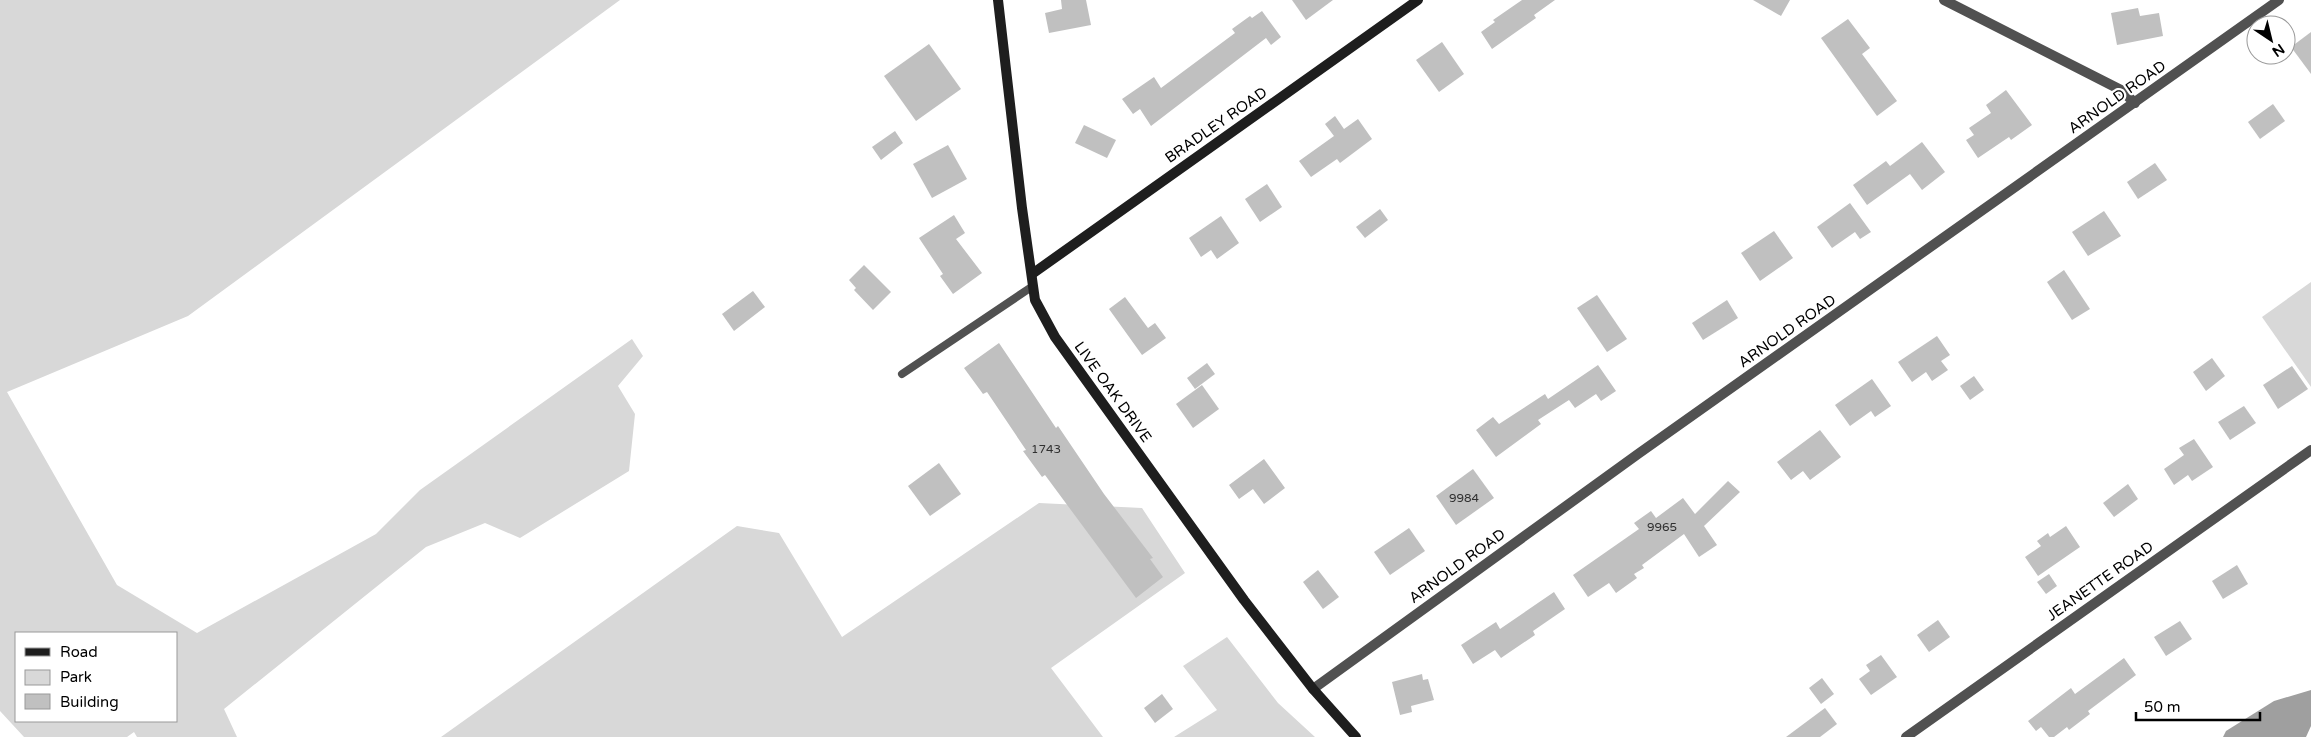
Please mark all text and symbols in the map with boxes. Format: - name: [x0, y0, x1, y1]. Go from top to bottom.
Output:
- north arrow: [2246, 15, 2296, 65]
- text: N: [2269, 40, 2288, 60]
- street label: ARNOLD ROAD: [2065, 57, 2169, 137]
- street label: BRADLEY ROAD: [1162, 83, 1270, 167]
- street label: ARNOLD ROAD: [1735, 291, 1839, 371]
- street label: LIVE OAK DRIVE: [1070, 338, 1156, 446]
- house number: 1743: [1031, 442, 1061, 456]
- house number: 9984: [1449, 491, 1480, 505]
- house number: 9965: [1647, 520, 1677, 534]
- street label: ARNOLD ROAD: [1405, 525, 1509, 607]
- street label: JEANETTE ROAD: [2043, 537, 2157, 625]
- legend: [15, 632, 178, 722]
- text: Road: [60, 643, 98, 661]
- text: Park: [60, 668, 92, 686]
- scale bar: [2136, 690, 2260, 722]
- text: Building: [60, 693, 119, 711]
- text: 50 m: [2144, 698, 2181, 716]

